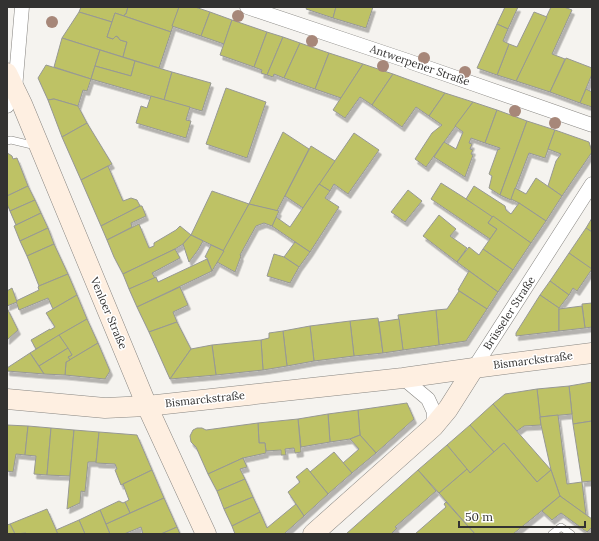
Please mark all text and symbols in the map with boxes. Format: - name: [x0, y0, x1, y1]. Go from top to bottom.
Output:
- street label: Antwerpener Straße: [367, 41, 472, 89]
- street label: Brüsseler Straße: [480, 273, 538, 353]
- street label: Venloer Straße: [87, 274, 130, 351]
- street label: Bismarckstraße: [492, 348, 574, 372]
- street label: Bismarckstraße: [164, 388, 246, 410]
- scale bar: [459, 503, 585, 529]
- text: 50 m: [465, 509, 493, 524]

